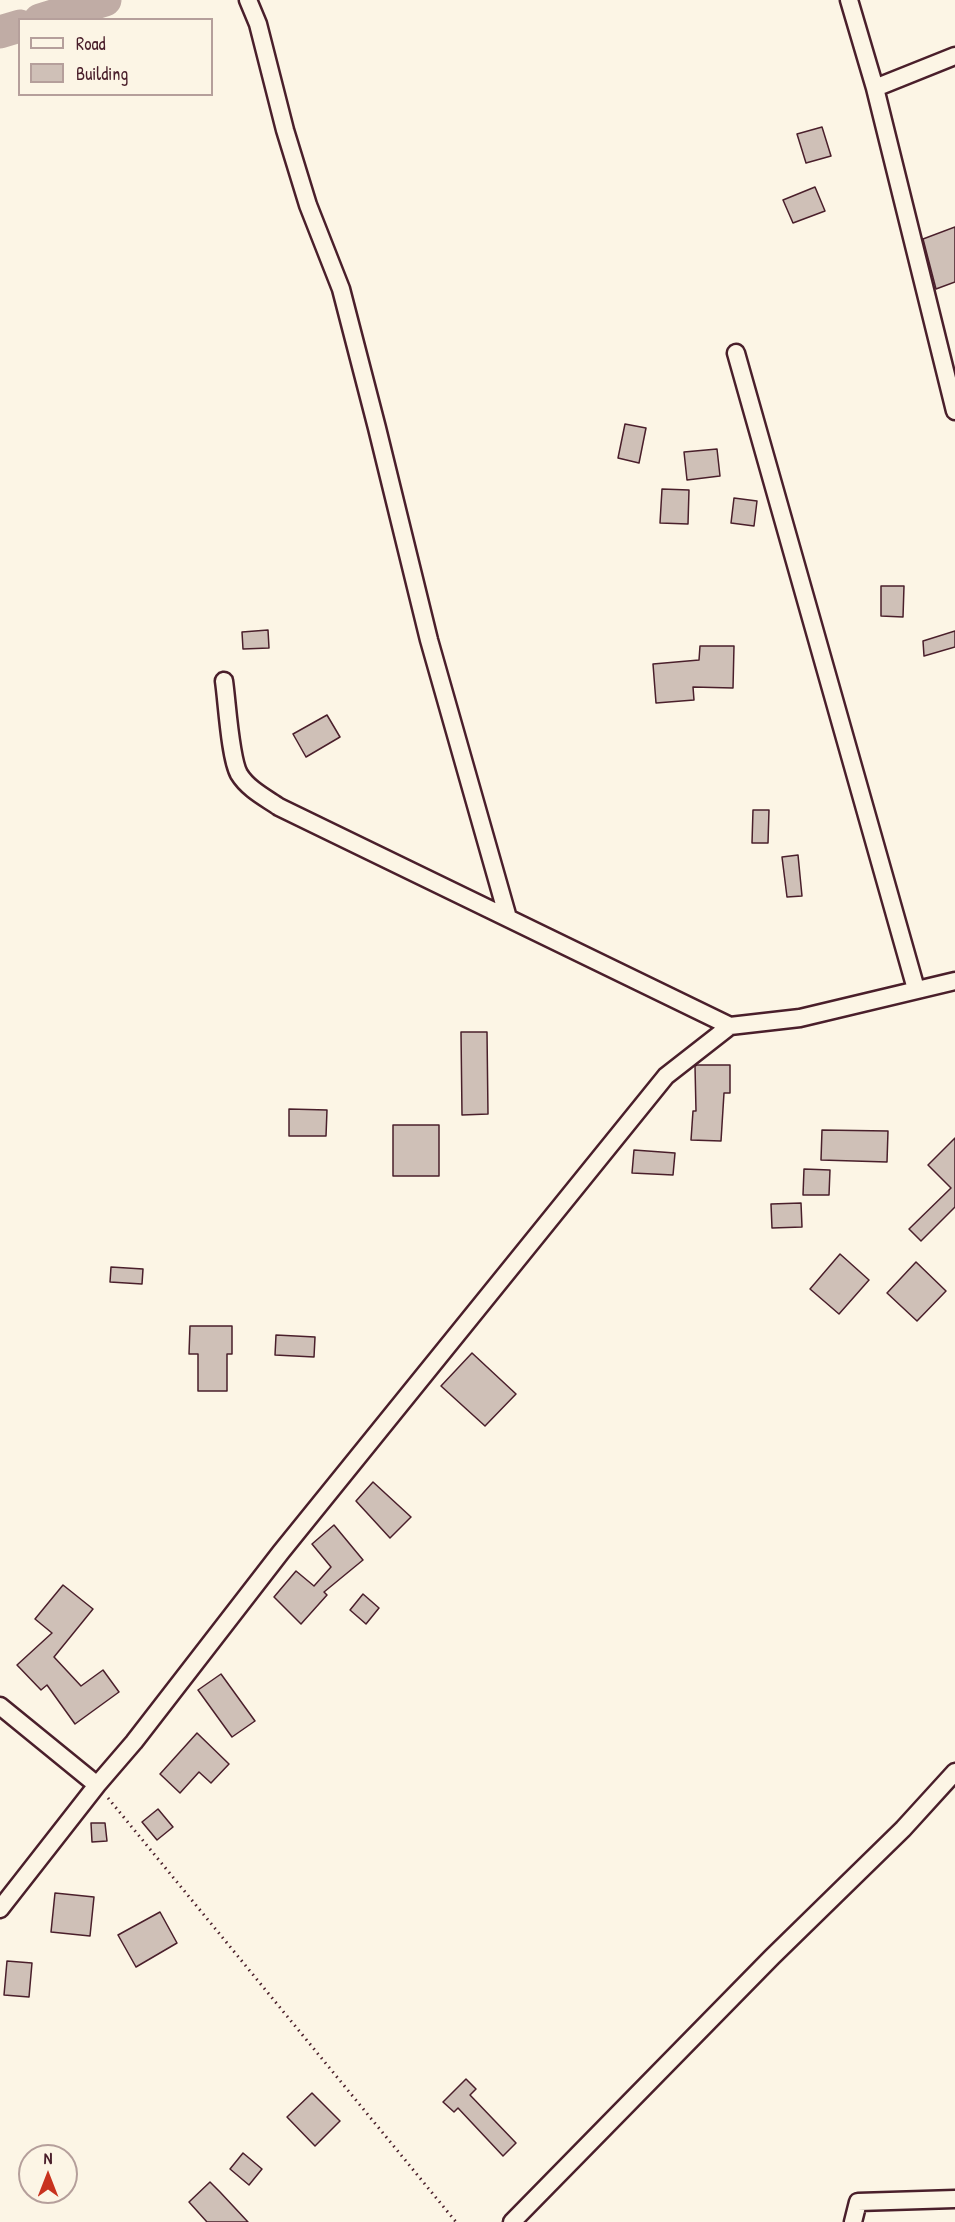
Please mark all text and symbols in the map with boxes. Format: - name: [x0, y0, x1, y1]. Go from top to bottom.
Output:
- legend: [18, 18, 213, 96]
- text: Road: [76, 31, 106, 56]
- text: Building: [76, 61, 128, 86]
- north arrow: [18, 2144, 78, 2204]
- text: N: [44, 2147, 52, 2169]

